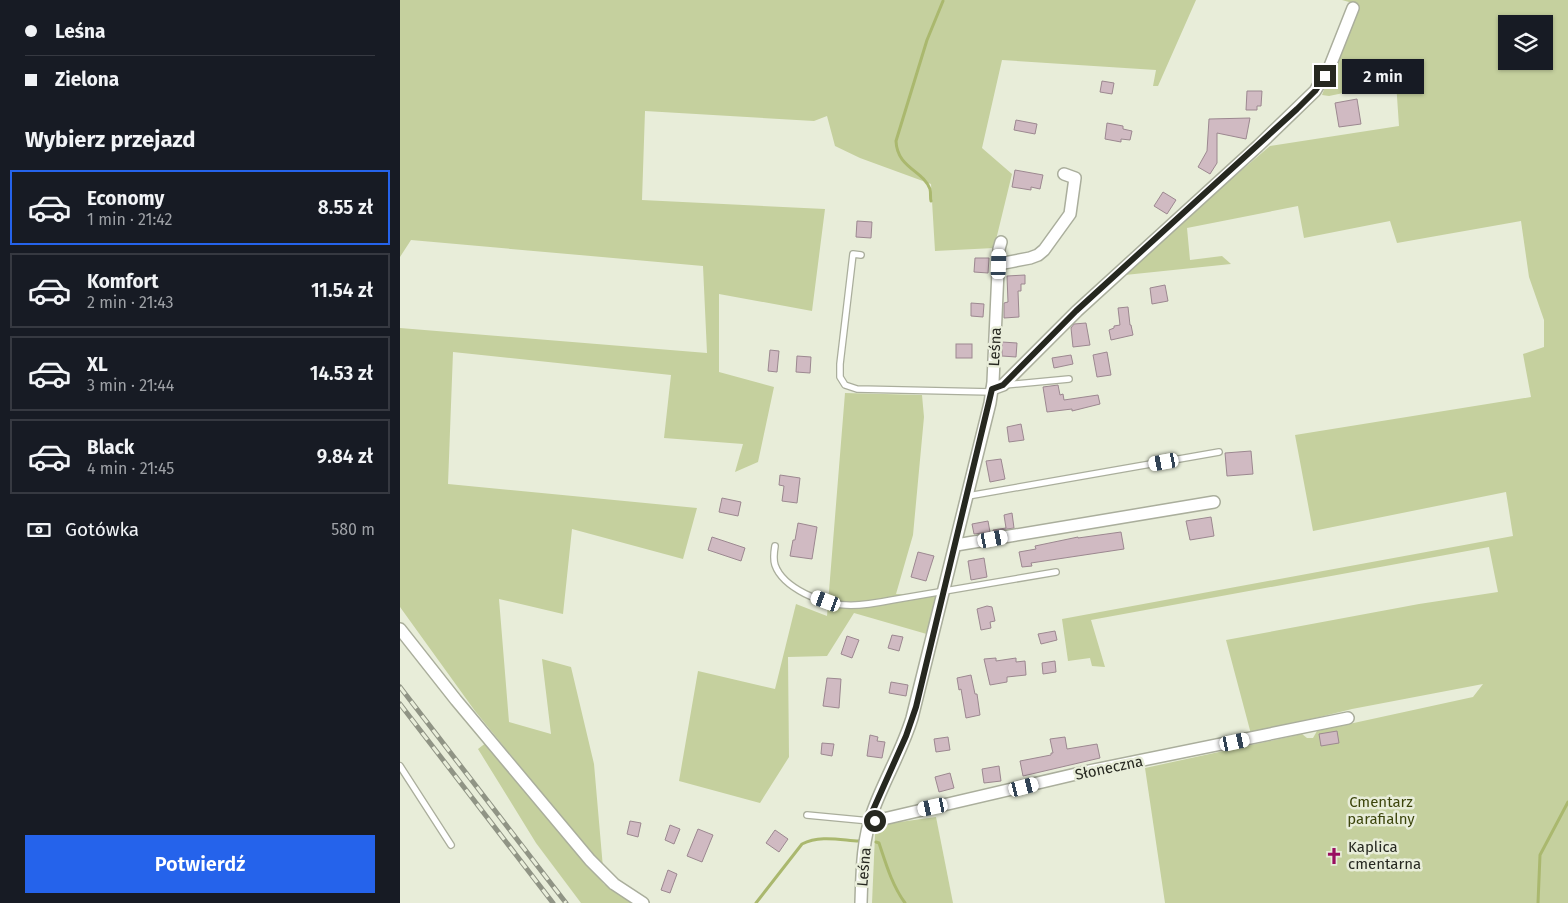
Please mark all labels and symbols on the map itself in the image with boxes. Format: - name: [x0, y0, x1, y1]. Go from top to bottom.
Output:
- callout: 2 min: [1342, 58, 1425, 94]
- route end: [1314, 65, 1336, 87]
- car: [990, 249, 1007, 279]
- street label: Leśna: [985, 327, 1005, 367]
- car: [1147, 452, 1180, 472]
- car: [976, 529, 1009, 549]
- car: [809, 589, 842, 613]
- car: [1218, 732, 1251, 752]
- street label: Słoneczna: [1073, 752, 1145, 784]
- car: [1007, 776, 1040, 798]
- park label: Cmentarz parafialny: [1347, 793, 1415, 828]
- car: [916, 797, 949, 817]
- route start: [864, 810, 886, 832]
- place label: Kaplica cmentarna: [1348, 838, 1421, 873]
- church icon: Kaplica cmentarna: [1324, 846, 1344, 866]
- street label: Leśna: [853, 847, 875, 887]

